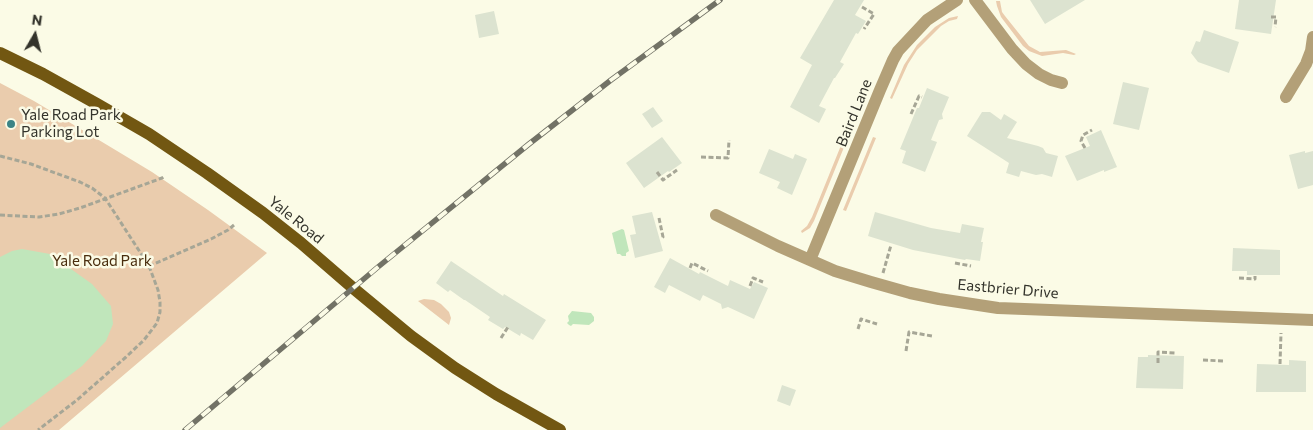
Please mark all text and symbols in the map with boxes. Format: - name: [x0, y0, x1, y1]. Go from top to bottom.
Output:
- north arrow: [10, 10, 60, 60]
- text: N: [31, 11, 44, 29]
- street label: Baird Lane: [832, 76, 876, 150]
- place label: Yale Road Park Parking Lot: [21, 106, 121, 141]
- marker: Yale Road Park Parking Lot: [5, 118, 17, 130]
- street label: Yale Road: [265, 192, 327, 248]
- park label: Yale Road Park: [52, 252, 152, 270]
- street label: Eastbrier Drive: [957, 276, 1059, 302]

